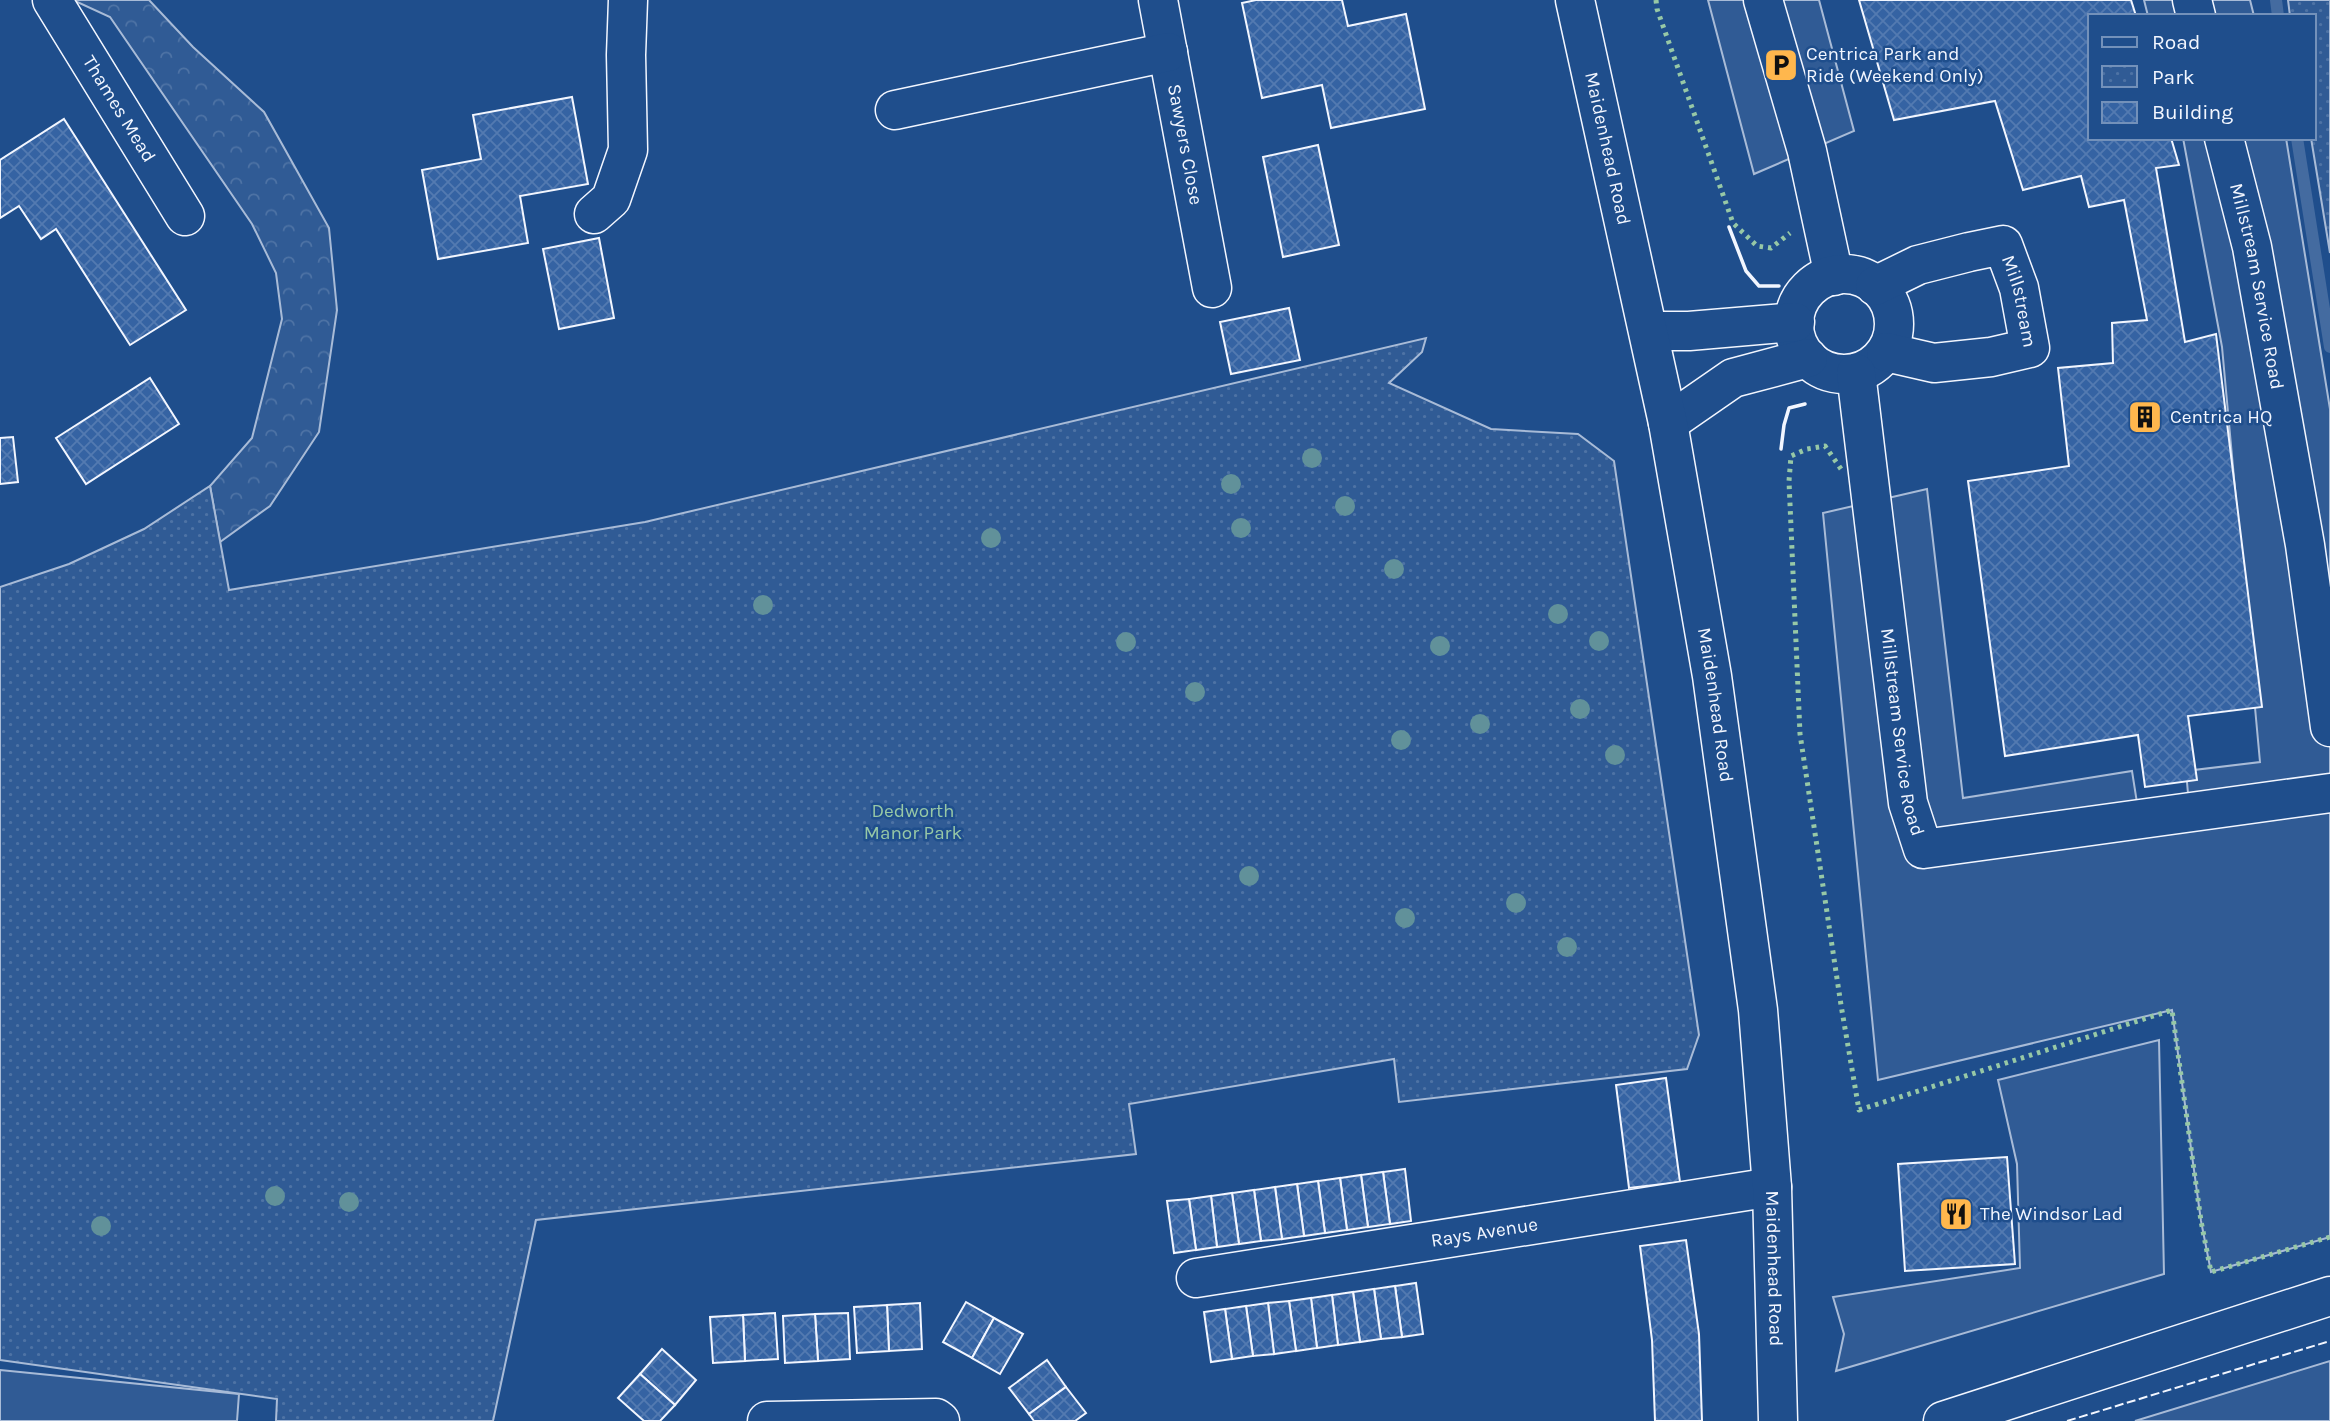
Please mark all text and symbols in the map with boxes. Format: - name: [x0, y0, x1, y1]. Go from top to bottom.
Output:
- legend: [2088, 14, 2316, 140]
- text: Road: [2152, 30, 2200, 54]
- place label: Centrica Park and Ride (Weekend Only): [1806, 43, 1984, 87]
- parking icon: Centrica Park and Ride (Weekend Only): [1762, 46, 1800, 84]
- street label: Thames Mead: [78, 52, 160, 166]
- text: Park: [2152, 65, 2195, 89]
- street label: Maidenhead Road: [1580, 70, 1635, 227]
- street label: Sawyers Close: [1163, 82, 1207, 207]
- text: Building: [2152, 100, 2233, 124]
- street label: Millstream Service Road: [2225, 181, 2288, 391]
- street label: Millstream: [1997, 252, 2041, 349]
- building icon: Centrica HQ: [2126, 398, 2164, 436]
- place label: Centrica HQ: [2170, 406, 2272, 428]
- street label: Maidenhead Road: [1693, 626, 1738, 784]
- street label: Millstream Service Road: [1876, 627, 1929, 839]
- park label: Dedworth Manor Park: [864, 800, 962, 844]
- street label: Maidenhead Road: [1761, 1190, 1787, 1347]
- restaurant icon: The Windsor Lad: [1937, 1195, 1975, 1233]
- place label: The Windsor Lad: [1980, 1203, 2123, 1225]
- street label: Rays Avenue: [1429, 1213, 1540, 1252]

